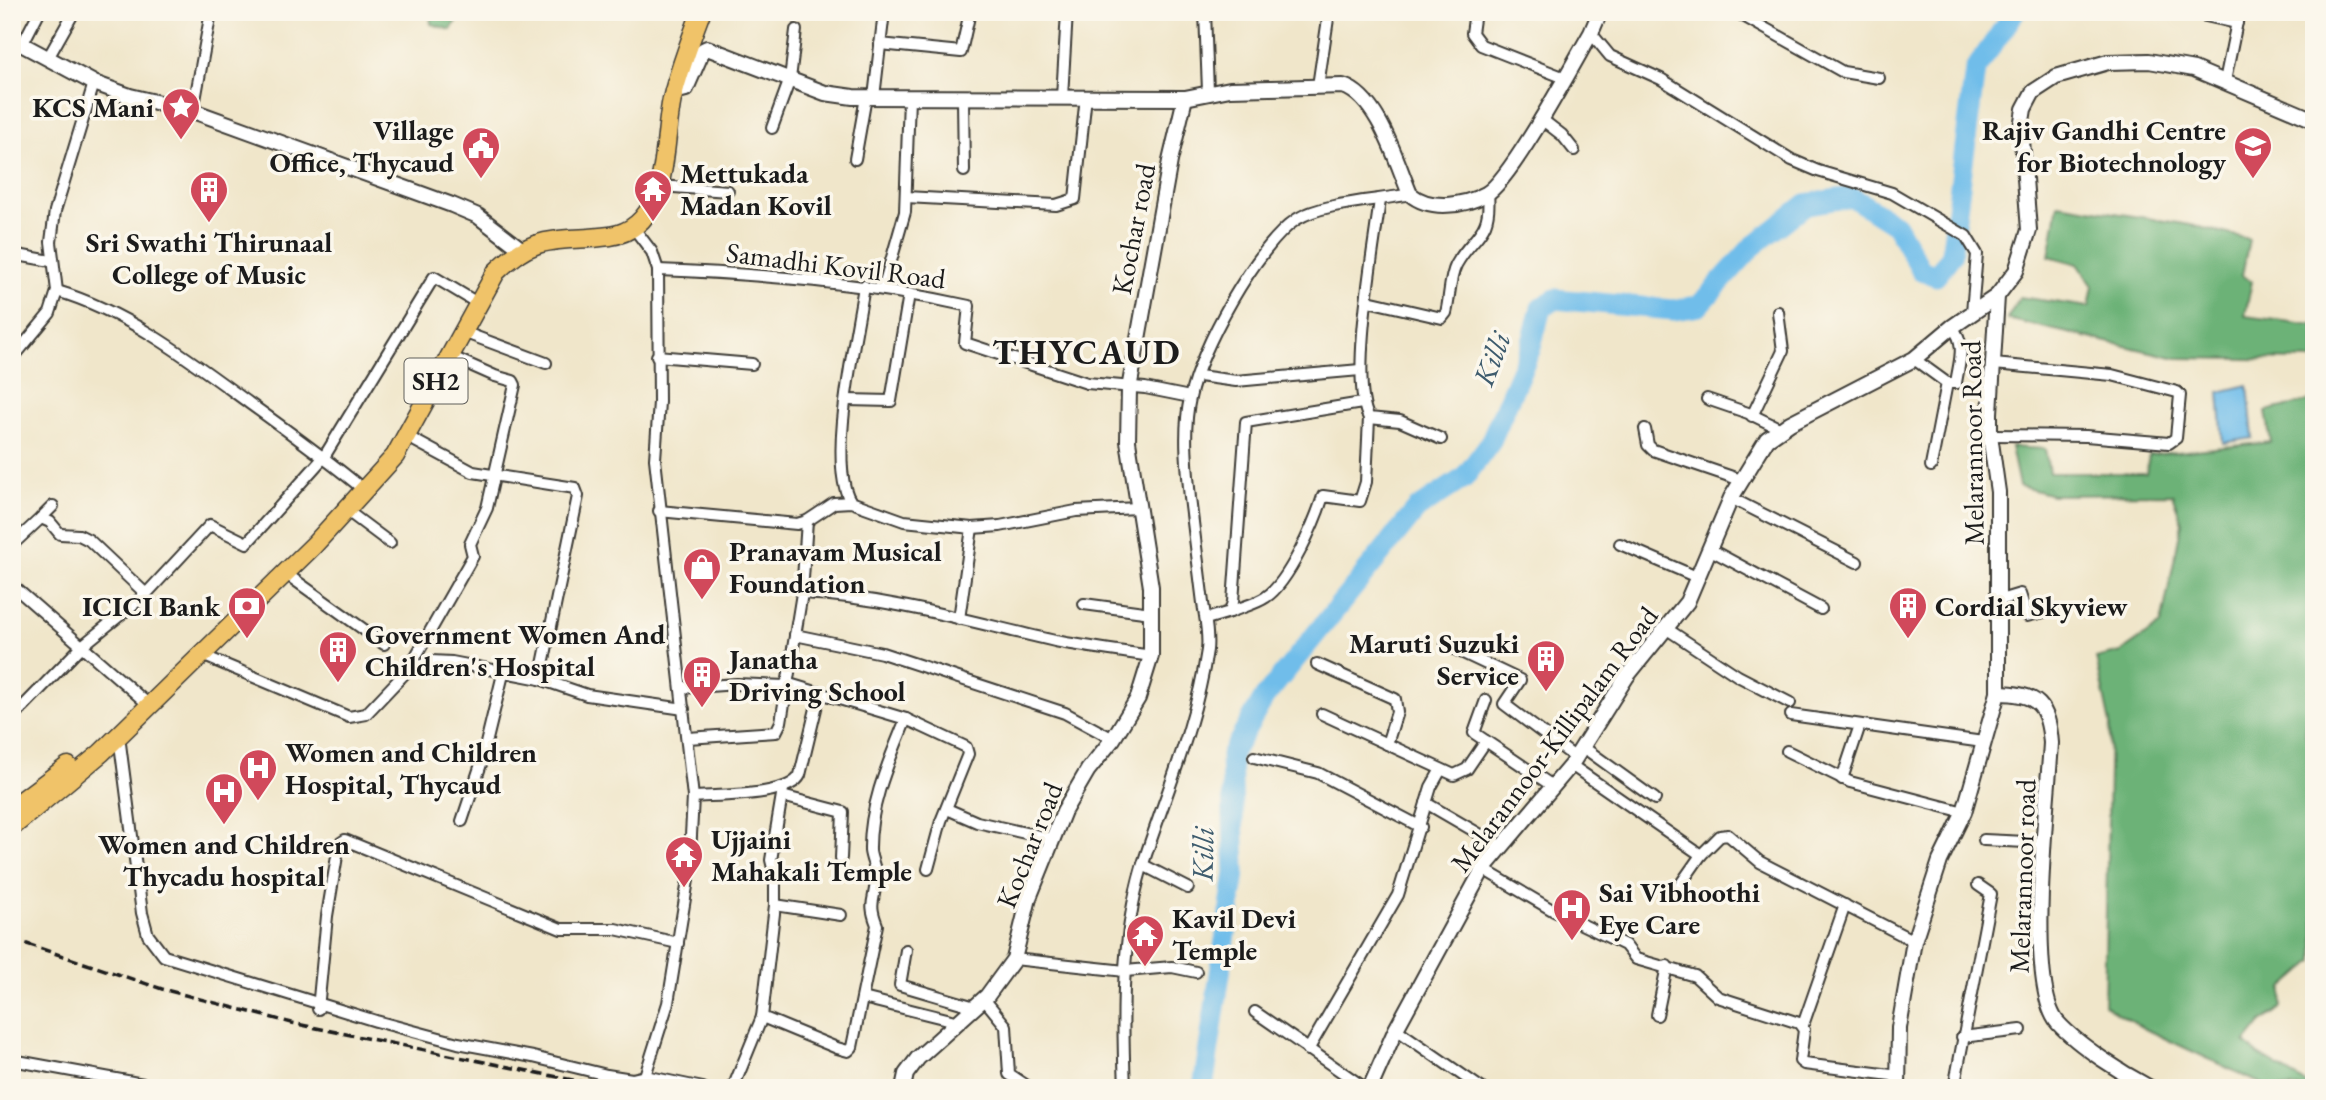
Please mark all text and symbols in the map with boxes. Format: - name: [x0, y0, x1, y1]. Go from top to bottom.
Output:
- place icon: KCS Mani: [160, 86, 202, 141]
- place label: KCS Mani: [32, 89, 154, 125]
- place label: Village Office, Thycaud: [269, 112, 455, 180]
- place label: Rajiv Gandhi Centre for Biotechnology: [1982, 112, 2227, 180]
- public building icon: Village Office, Thycaud: [460, 125, 502, 180]
- school or university icon: Rajiv Gandhi Centre for Biotechnology: [2232, 125, 2274, 180]
- place label: Mettukada Madan Kovil: [680, 155, 832, 223]
- street label: Kochar road: [1103, 160, 1164, 298]
- temple icon: Mettukada Madan Kovil: [632, 168, 674, 223]
- building icon: Sri Swathi Thirunaal College of Music: [188, 169, 230, 224]
- place label: Sri Swathi Thirunaal College of Music: [86, 224, 332, 292]
- street label: Samadhi Kovil Road: [724, 234, 949, 296]
- water label: Killi: [1463, 325, 1520, 392]
- district label: THYCAUD: [992, 329, 1182, 374]
- street label: Melarannoor Road: [1952, 339, 1992, 546]
- road number: SH2: [404, 358, 467, 404]
- place label: Pranavam Musical Foundation: [729, 533, 942, 601]
- shop icon: Pranavam Musical Foundation: [681, 546, 723, 601]
- bank icon: ICICI Bank: [226, 585, 268, 640]
- building icon: Cordial Skyview: [1887, 585, 1929, 640]
- place label: ICICI Bank: [82, 588, 221, 624]
- place label: Cordial Skyview: [1935, 588, 2128, 624]
- street label: Melarannoor-Killipalam Road: [1442, 598, 1666, 879]
- place label: Government Women And Children's Hospital: [365, 616, 666, 684]
- place label: Maruti Suzuki Service: [1349, 625, 1519, 693]
- building icon: Government Women And Children's Hospital: [317, 629, 359, 684]
- building icon: Maruti Suzuki Service: [1525, 638, 1567, 693]
- place label: Janatha Driving School: [726, 641, 905, 709]
- building icon: Janatha Driving School: [681, 654, 723, 709]
- place label: Women and Children Hospital, Thycaud: [285, 734, 537, 802]
- hospital icon: Women and Children Hospital, Thycaud: [237, 747, 279, 802]
- hospital icon: Women and Children Thycadu hospital: [203, 771, 245, 826]
- street label: Kochar road: [987, 776, 1071, 913]
- street label: Melarannoor road: [2001, 777, 2043, 974]
- place label: Ujjaini Mahakali Temple: [711, 821, 912, 889]
- water label: Killi: [1183, 825, 1222, 883]
- place label: Women and Children Thycadu hospital: [98, 826, 350, 894]
- temple icon: Ujjaini Mahakali Temple: [663, 834, 705, 889]
- place label: Sai Vibhoothi Eye Care: [1599, 874, 1760, 942]
- hospital icon: Sai Vibhoothi Eye Care: [1551, 887, 1593, 942]
- place label: Kavil Devi Temple: [1172, 900, 1296, 968]
- temple icon: Kavil Devi Temple: [1124, 913, 1166, 968]

